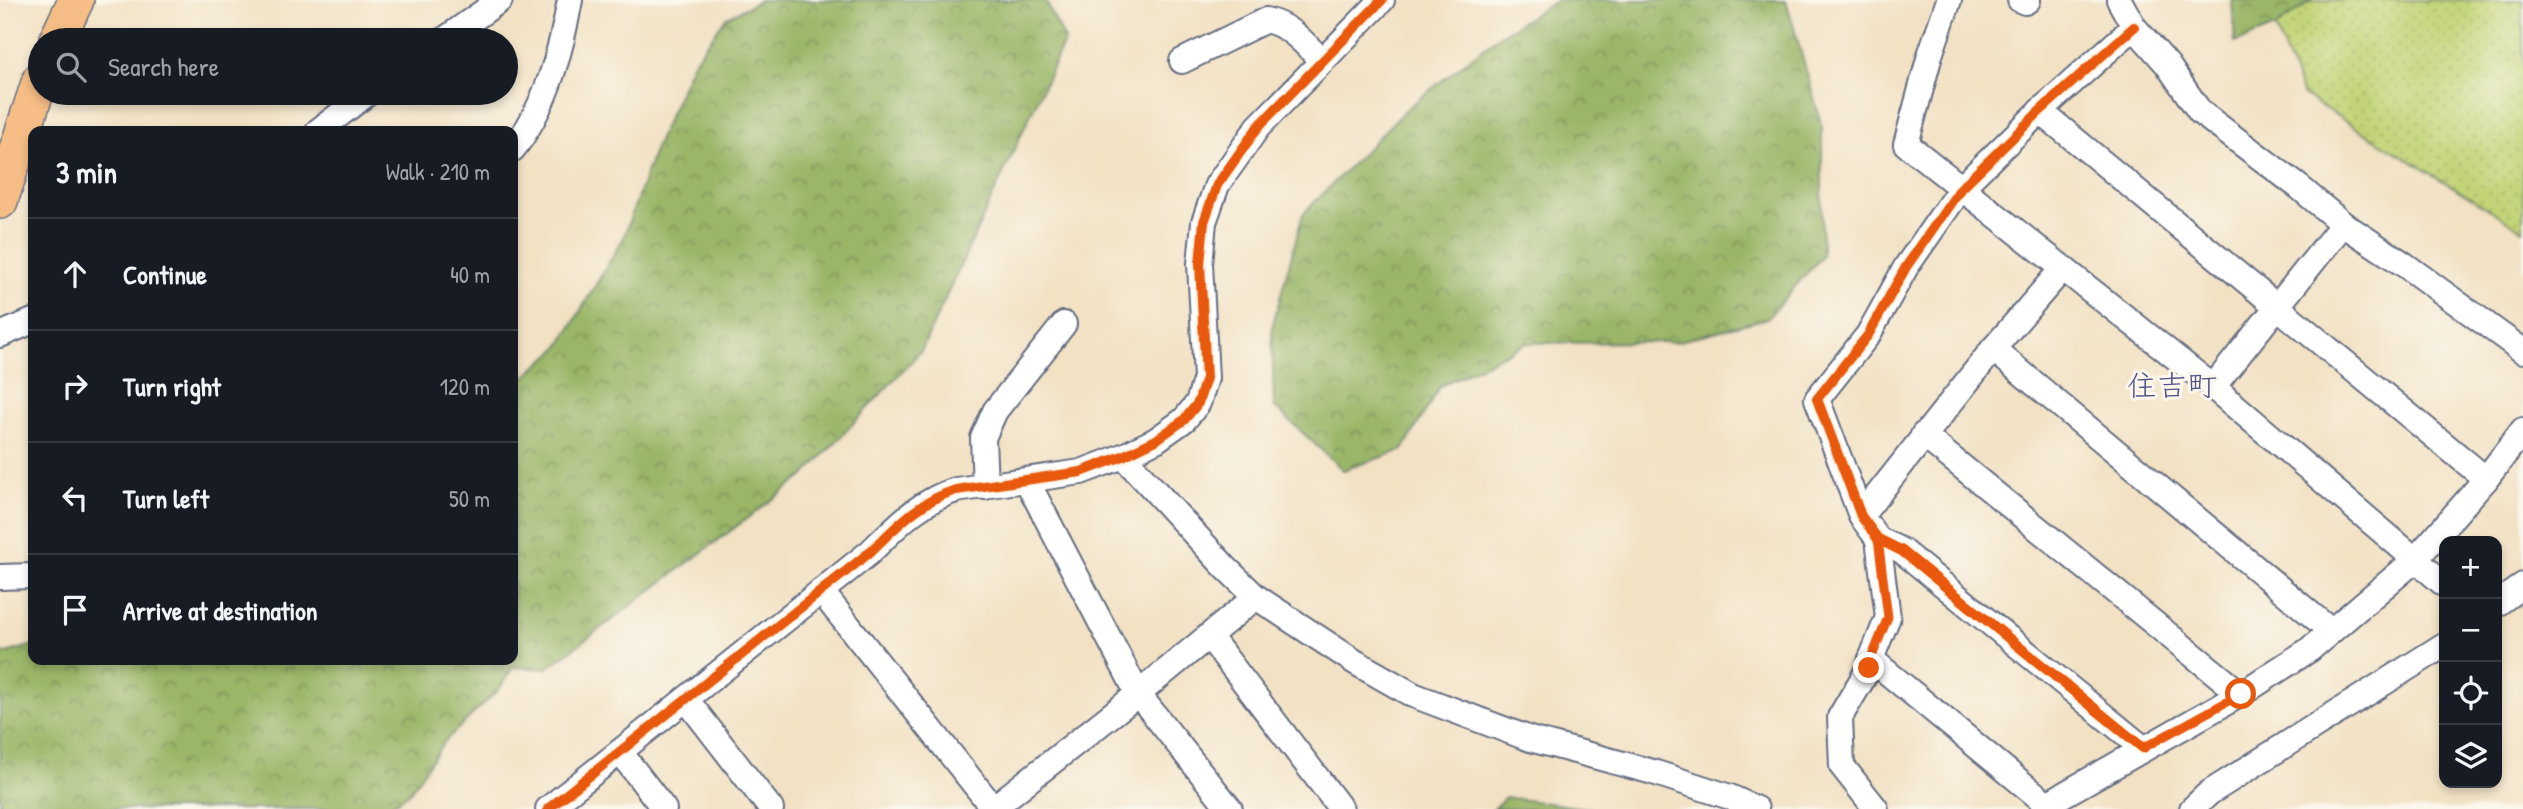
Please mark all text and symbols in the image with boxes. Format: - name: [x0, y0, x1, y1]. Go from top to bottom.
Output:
- search box: [28, 28, 518, 105]
- icon: search: [52, 48, 90, 86]
- text: Search here: [108, 49, 219, 84]
- text: 3 min: [56, 152, 117, 192]
- text: Walk · 210 m: [386, 156, 490, 187]
- icon: ahead: [56, 255, 94, 293]
- text: Continue: [123, 257, 207, 292]
- text: 40 m: [450, 259, 490, 290]
- district label: 住吉町: [2127, 365, 2217, 405]
- icon: right: [56, 367, 94, 405]
- text: Turn right: [123, 369, 221, 404]
- text: 120 m: [440, 371, 490, 402]
- icon: left: [56, 479, 94, 517]
- text: Turn left: [123, 481, 209, 516]
- text: 50 m: [449, 483, 490, 514]
- map controls: [2439, 536, 2502, 788]
- button: +: [2439, 536, 2502, 599]
- icon: arrive: [56, 591, 94, 629]
- text: Arrive at destination: [123, 593, 318, 628]
- button: −: [2439, 599, 2502, 662]
- route end: [1853, 652, 1884, 683]
- button: locate: [2439, 662, 2502, 725]
- route start: [2225, 678, 2256, 709]
- button: layers: [2439, 725, 2502, 788]

